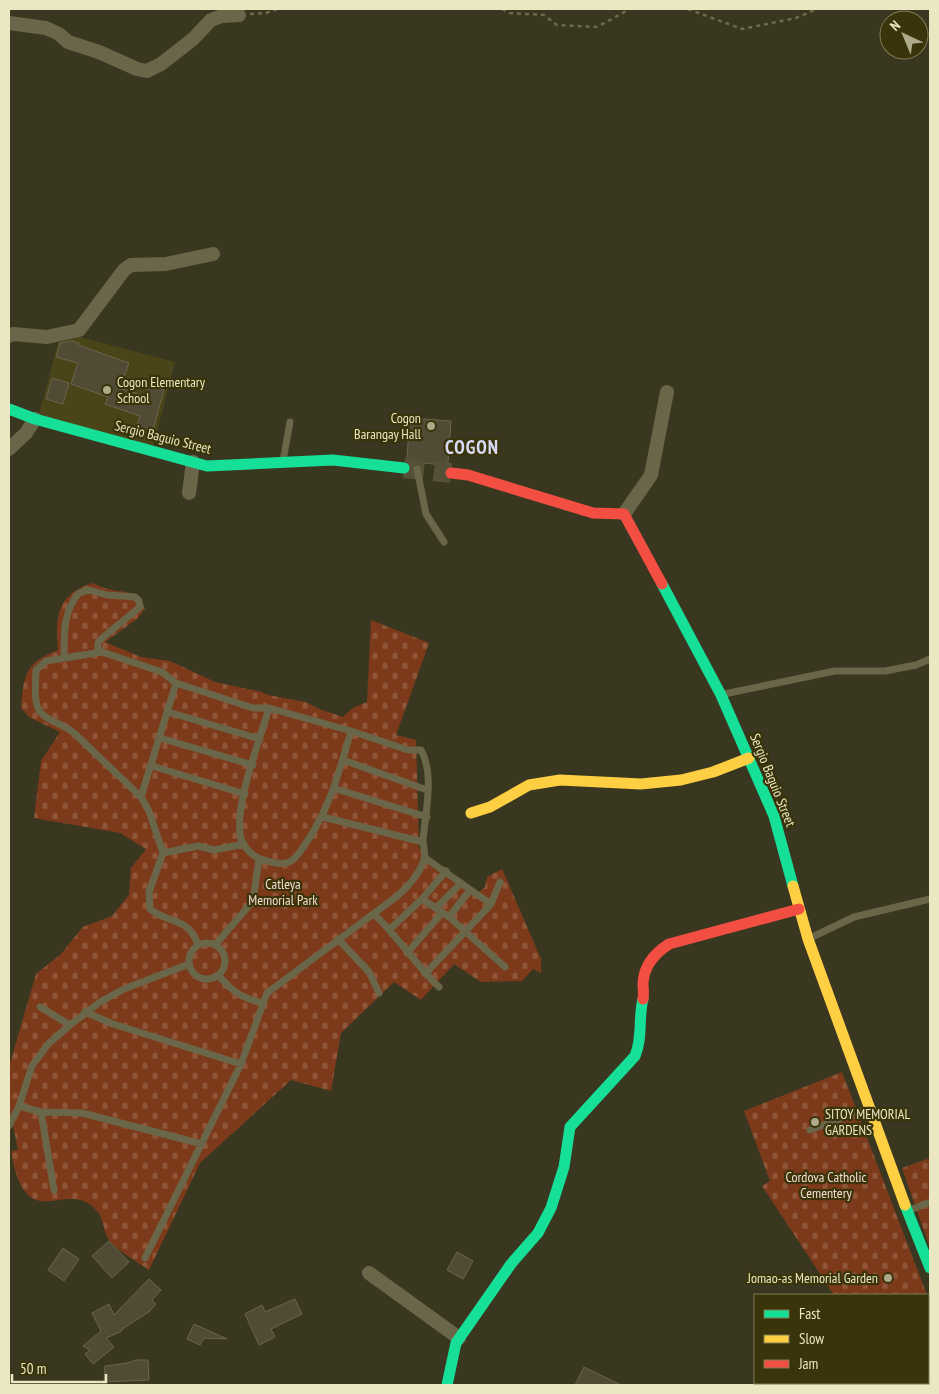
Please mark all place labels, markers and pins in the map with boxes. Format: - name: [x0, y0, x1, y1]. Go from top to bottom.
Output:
- place label: Cogon Elementary School: [117, 373, 206, 407]
- marker: Cogon Elementary School: [101, 384, 113, 396]
- place label: Cogon Barangay Hall: [354, 409, 422, 443]
- marker: Cogon Barangay Hall: [425, 420, 437, 432]
- place label: SITOY MEMORIAL GARDENS: [825, 1105, 910, 1139]
- marker: SITOY MEMORIAL GARDENS: [809, 1116, 821, 1128]
- place label: Jomao-as Memorial Garden: [747, 1269, 878, 1287]
- marker: Jomao-as Memorial Garden: [882, 1272, 894, 1284]

